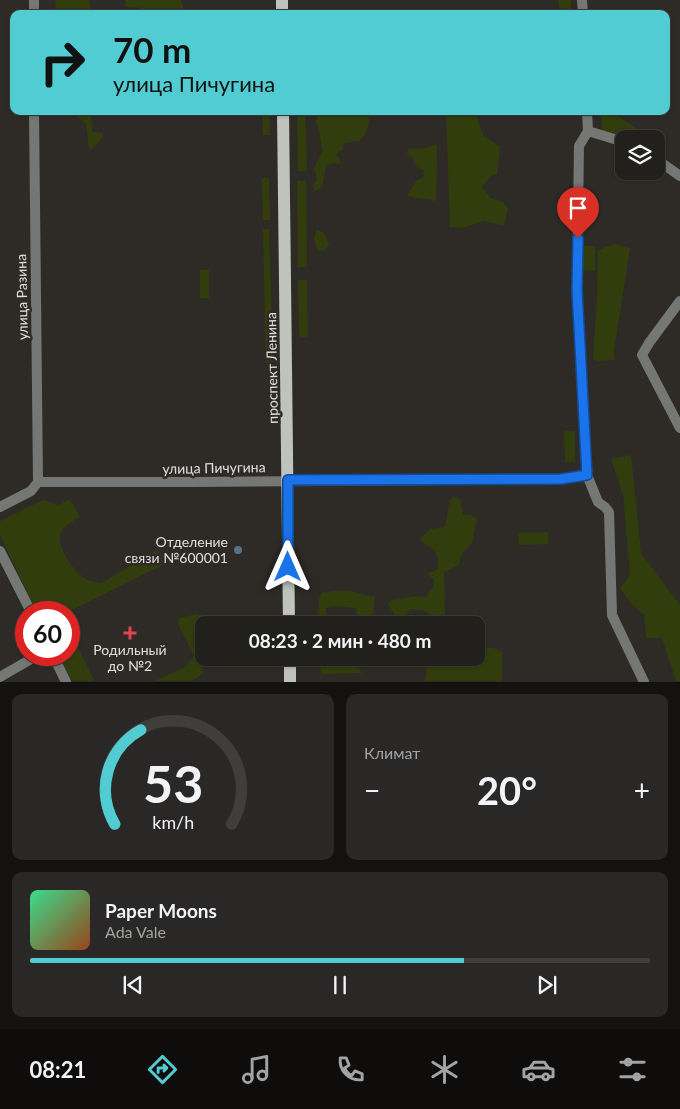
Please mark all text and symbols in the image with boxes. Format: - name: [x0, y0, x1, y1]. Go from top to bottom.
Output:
- text: 70 m: [113, 28, 191, 70]
- icon: right: [30, 30, 95, 95]
- text: улица Пичугина: [113, 70, 275, 97]
- map controls: [615, 130, 665, 180]
- button: layers: [615, 130, 665, 180]
- pin: [557, 187, 599, 238]
- icon: arrive: [564, 194, 592, 222]
- street label: улица Разина: [12, 254, 31, 340]
- street label: проспект Ленина: [262, 312, 281, 424]
- street label: улица Пичугина: [162, 458, 266, 477]
- place label: Отделение связи №600001: [125, 533, 228, 566]
- position arrow: [261, 540, 313, 592]
- marker: Отделение связи №600001: [232, 544, 244, 556]
- speed limit sign: 60: [15, 601, 80, 666]
- marker: Родильный до №2: [123, 626, 137, 640]
- text: 08:23 · 2 мин · 480 m: [249, 629, 431, 652]
- place label: Родильный до №2: [93, 641, 167, 674]
- text: Климат: [364, 743, 420, 762]
- text: 53: [143, 752, 203, 814]
- text: 20°: [477, 767, 537, 813]
- text: −: [364, 773, 380, 807]
- text: +: [634, 773, 650, 807]
- text: km/h: [152, 811, 194, 833]
- text: Paper Moons: [105, 899, 217, 922]
- text: Ada Vale: [105, 922, 166, 941]
- icon: previous: [119, 971, 147, 999]
- icon: pause: [326, 971, 354, 999]
- icon: next: [533, 971, 561, 999]
- icon: directions: [145, 1052, 180, 1087]
- icon: music: [239, 1052, 274, 1087]
- icon: phone: [333, 1052, 368, 1087]
- icon: climate: [427, 1052, 462, 1087]
- icon: car: [521, 1052, 556, 1087]
- icon: filters: [615, 1052, 650, 1087]
- text: 08:21: [30, 1056, 86, 1083]

